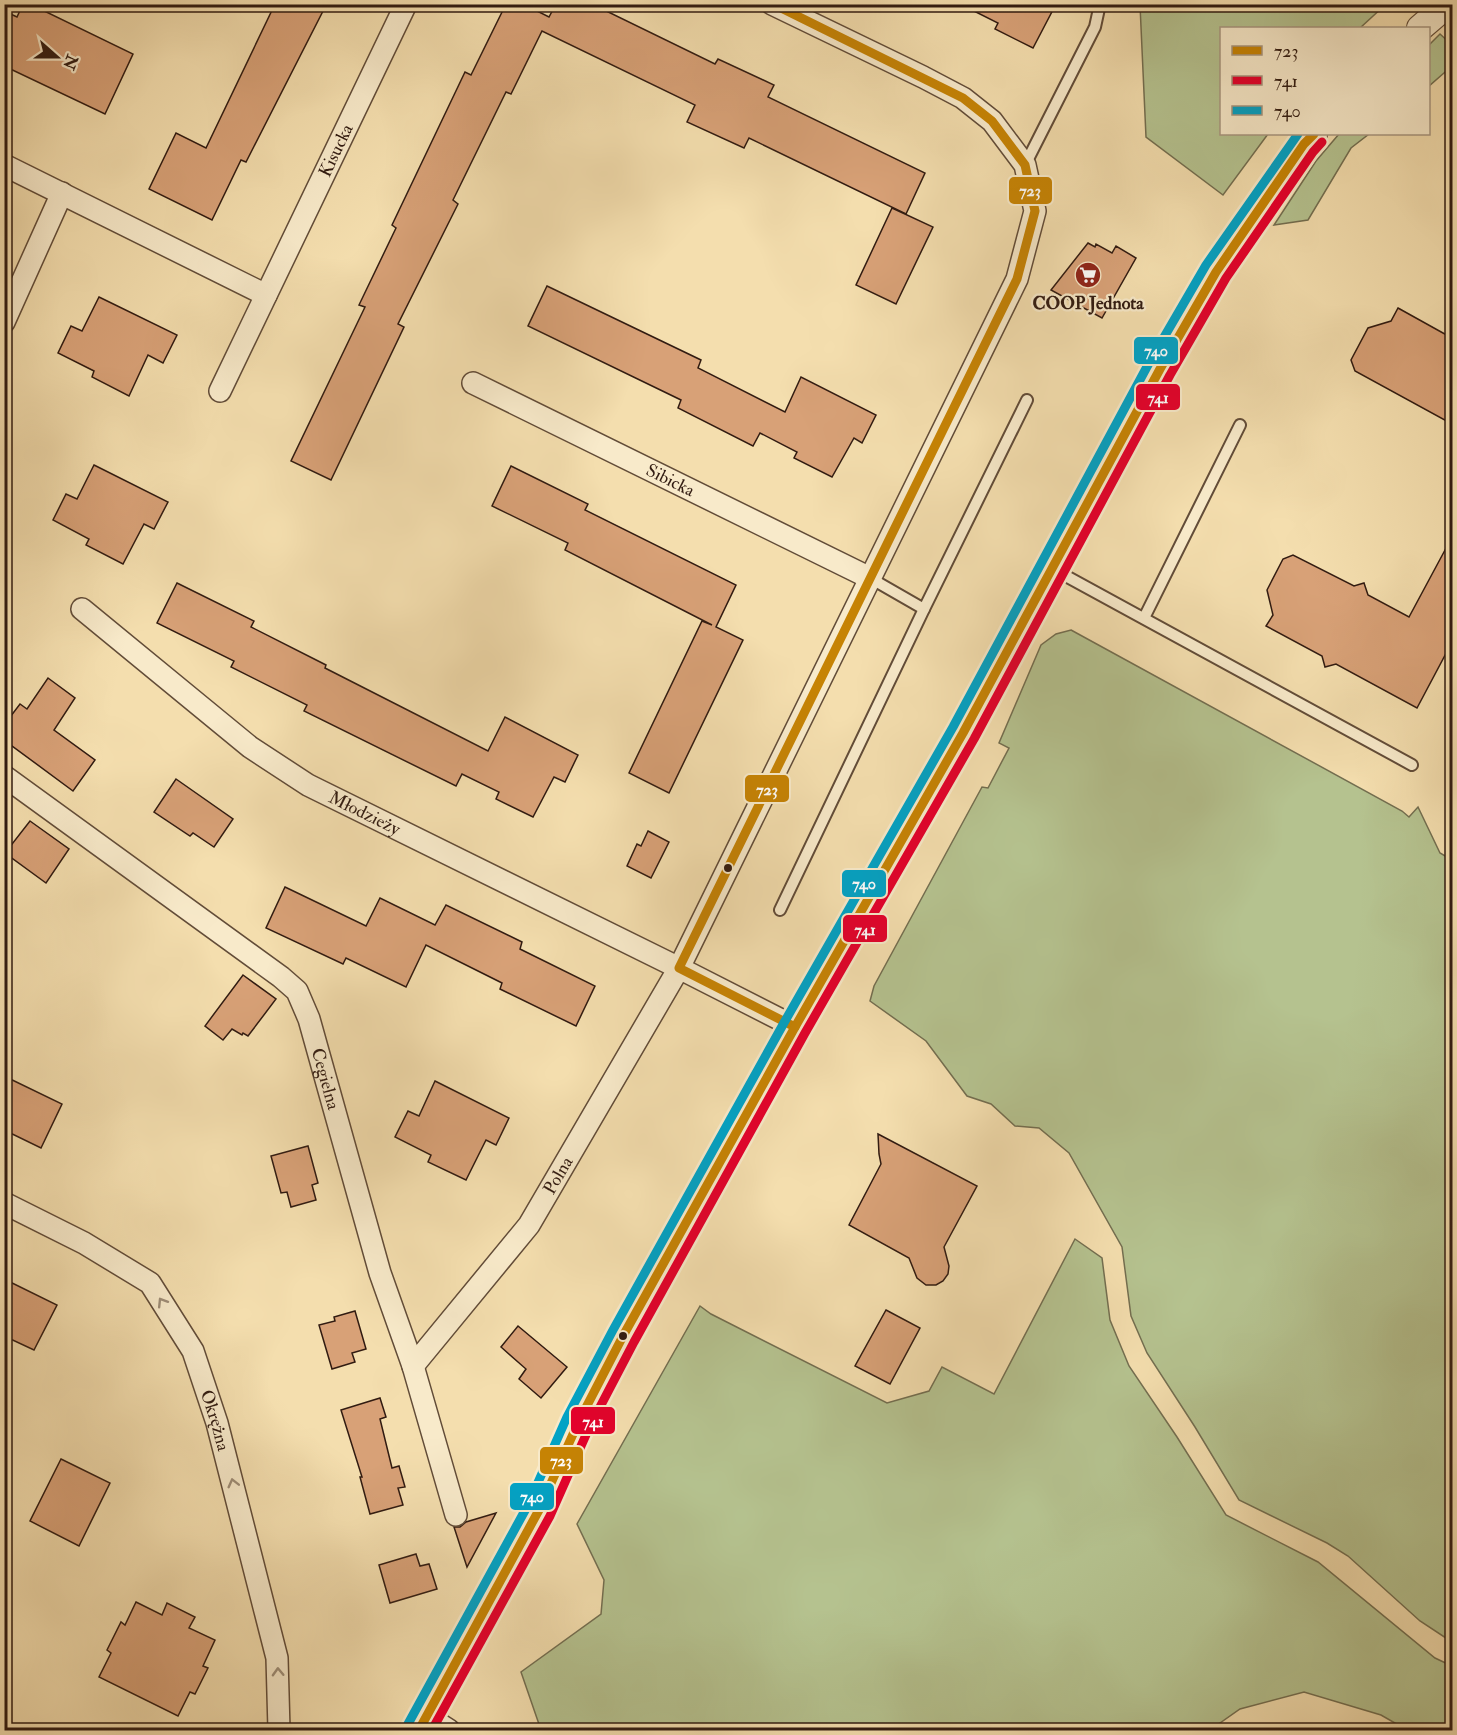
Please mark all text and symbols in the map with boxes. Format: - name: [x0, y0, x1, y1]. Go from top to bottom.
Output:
- north arrow: [27, 27, 87, 87]
- legend: [1220, 27, 1430, 135]
- text: 723: [1274, 40, 1298, 63]
- text: N: [58, 51, 82, 73]
- text: 741: [1274, 70, 1298, 93]
- text: 740: [1274, 100, 1301, 123]
- street label: Kisucka: [313, 120, 358, 181]
- line badge: 723: [1008, 176, 1053, 205]
- text: 723: [1019, 181, 1041, 201]
- supermarket icon: COOP Jednota: [1073, 260, 1103, 290]
- place label: COOP Jednota: [1032, 292, 1144, 315]
- line badge: 740: [1133, 336, 1179, 365]
- text: 740: [1144, 341, 1168, 361]
- line badge: 741: [1135, 383, 1181, 411]
- text: 741: [1147, 388, 1169, 408]
- street label: Sibicka: [642, 458, 699, 502]
- line badge: 723: [744, 774, 790, 803]
- text: 723: [756, 780, 778, 800]
- street label: Młodzieży: [325, 786, 405, 841]
- unlabelled marker: [722, 862, 734, 874]
- line badge: 740: [841, 869, 887, 898]
- text: 740: [852, 874, 876, 894]
- line badge: 741: [842, 914, 888, 943]
- text: 741: [854, 920, 876, 940]
- street label: Cegielna: [306, 1045, 345, 1113]
- street label: Polna: [538, 1152, 578, 1198]
- one-way arrow: [158, 1298, 170, 1308]
- unlabelled marker: [617, 1330, 629, 1342]
- street label: Okrężna: [195, 1387, 235, 1454]
- line badge: 741: [570, 1406, 616, 1435]
- text: 741: [582, 1412, 604, 1432]
- line badge: 723: [539, 1446, 584, 1475]
- text: 723: [550, 1451, 572, 1471]
- one-way arrow: [227, 1478, 240, 1488]
- line badge: 740: [509, 1482, 555, 1511]
- text: 740: [520, 1487, 544, 1507]
- one-way arrow: [271, 1668, 284, 1677]

